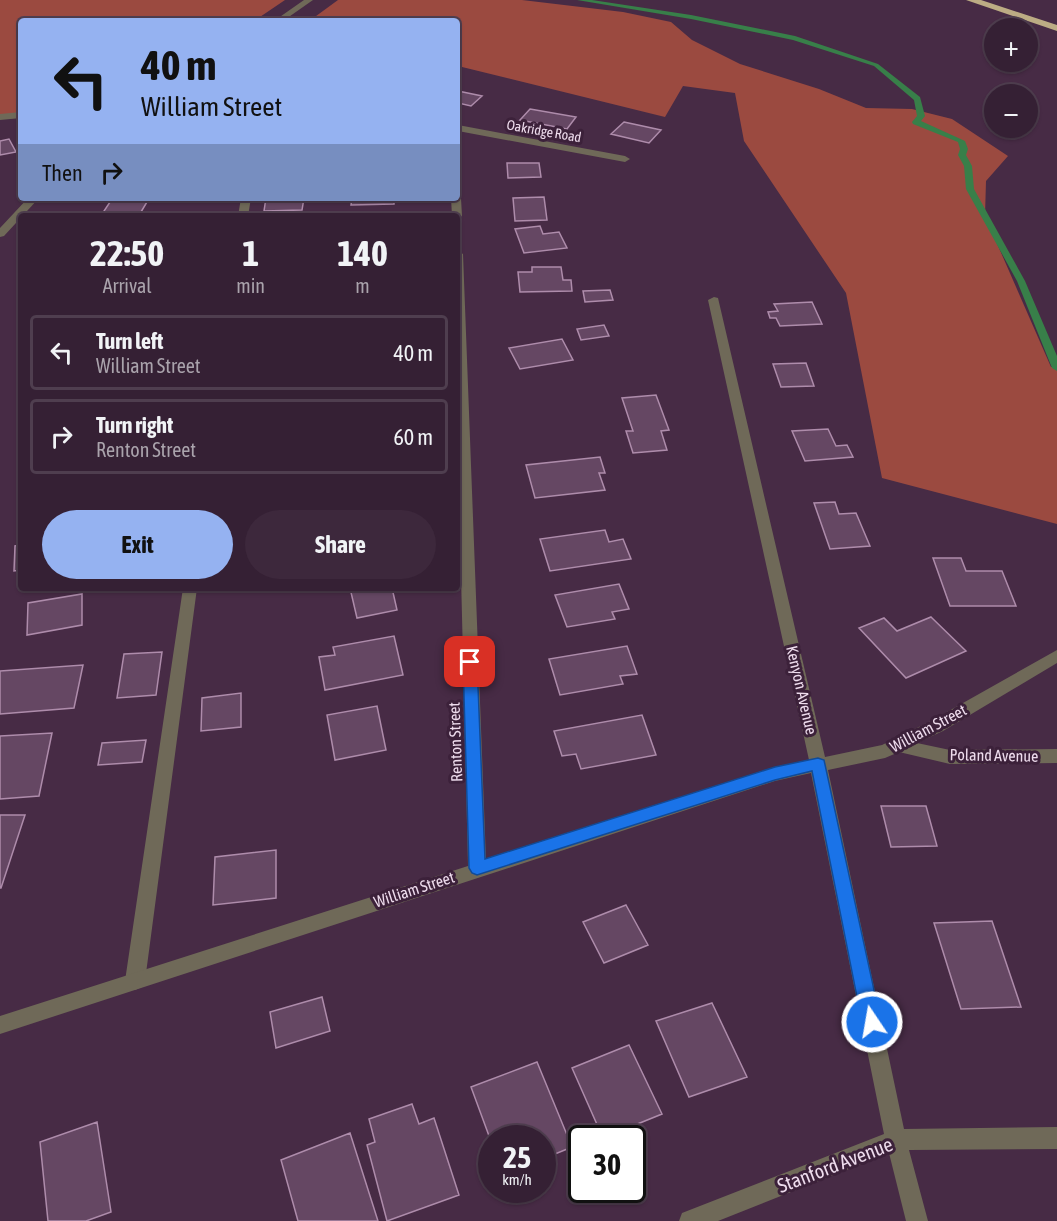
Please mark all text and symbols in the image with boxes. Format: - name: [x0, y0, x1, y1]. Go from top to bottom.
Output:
- map controls: [984, 18, 1038, 138]
- button: +: [984, 18, 1038, 72]
- text: 40 m: [141, 41, 216, 89]
- icon: left: [42, 42, 120, 120]
- button: −: [984, 84, 1038, 138]
- text: William Street: [141, 91, 282, 122]
- street label: Oakridge Road: [505, 117, 583, 145]
- icon: right: [95, 156, 128, 189]
- text: Then: [42, 160, 83, 186]
- text: 22:50: [90, 232, 164, 274]
- text: 1: [242, 232, 259, 274]
- text: 140: [337, 232, 388, 274]
- text: Arrival: [103, 274, 152, 297]
- text: min: [236, 274, 265, 297]
- text: m: [355, 274, 370, 297]
- text: Turn left: [96, 328, 163, 354]
- icon: left: [45, 336, 78, 369]
- text: 40 m: [393, 340, 433, 366]
- text: William Street: [96, 354, 201, 377]
- text: Turn right: [96, 412, 173, 438]
- icon: right: [45, 420, 78, 453]
- text: 60 m: [393, 424, 433, 450]
- text: Renton Street: [96, 438, 196, 461]
- button: Exit: [42, 510, 233, 579]
- button: Share: [245, 510, 436, 579]
- pin: [444, 636, 495, 687]
- street label: Kenyon Avenue: [782, 644, 821, 736]
- icon: arrive: [453, 645, 486, 678]
- street label: William Street: [887, 700, 970, 756]
- street label: Renton Street: [445, 701, 465, 782]
- street label: Poland Avenue: [949, 745, 1039, 765]
- street label: William Street: [371, 867, 457, 910]
- position arrow: [840, 990, 904, 1054]
- speed limit sign: 30: [568, 1125, 646, 1203]
- street label: Stanford Avenue: [774, 1132, 896, 1197]
- text: 25: [503, 1140, 531, 1174]
- text: km/h: [502, 1171, 532, 1188]

